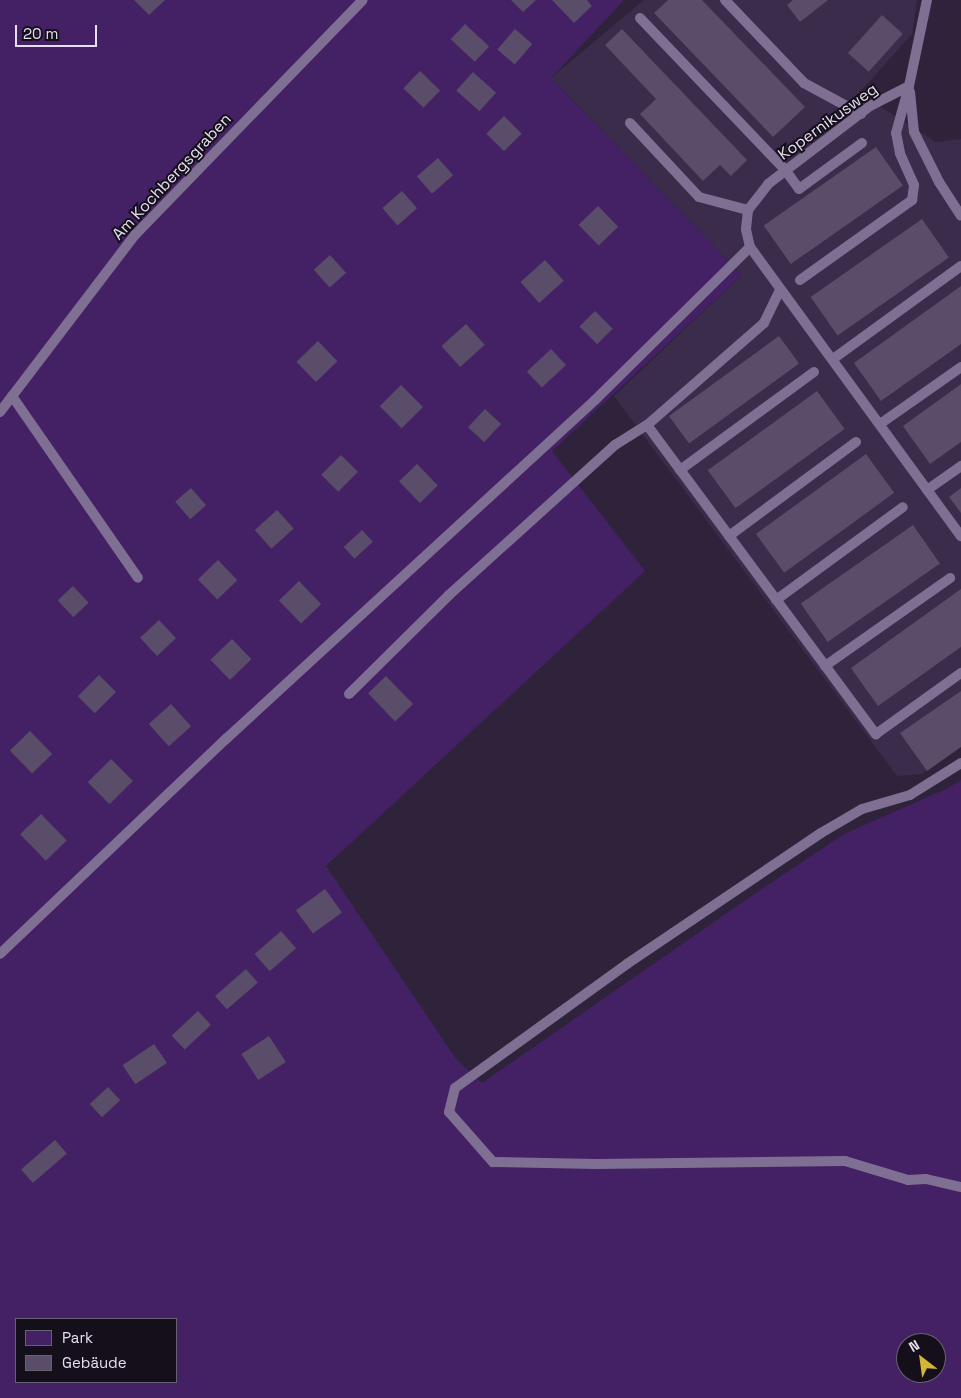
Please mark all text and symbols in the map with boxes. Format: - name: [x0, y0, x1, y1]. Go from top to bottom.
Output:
- scale bar: [18, 15, 100, 47]
- text: 20 m: [23, 24, 58, 43]
- street label: Kopernikusweg: [775, 80, 881, 164]
- street label: Am Kochbergsgraben: [108, 110, 236, 244]
- legend: [15, 1318, 178, 1383]
- text: Park: [62, 1328, 93, 1347]
- north arrow: [896, 1333, 946, 1383]
- text: N: [905, 1336, 923, 1356]
- text: Gebäude: [62, 1353, 127, 1372]

